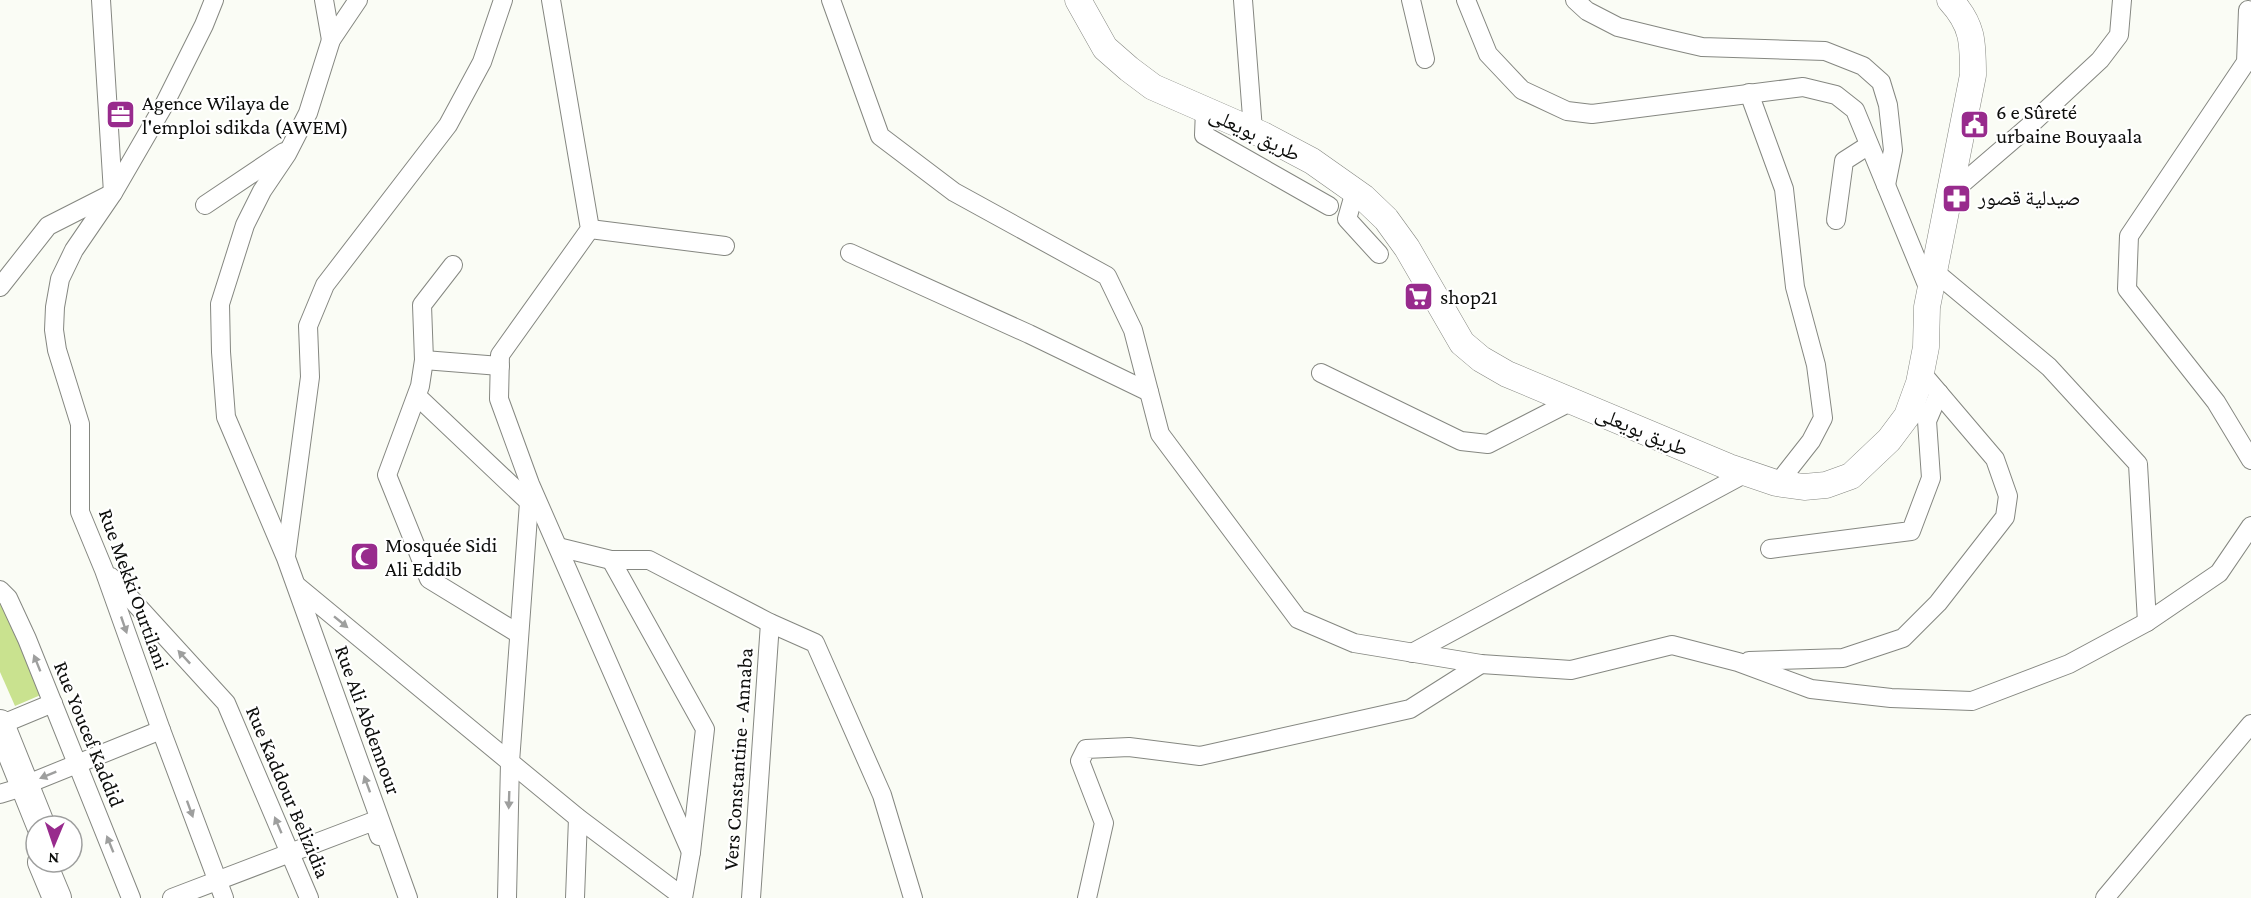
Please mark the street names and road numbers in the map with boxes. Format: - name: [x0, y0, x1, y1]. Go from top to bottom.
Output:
- street label: طريق بويعلى: [1205, 102, 1304, 167]
- street label: طريق بويعلى: [1592, 401, 1692, 462]
- street label: Rue Mekki Ourtilani: [94, 506, 174, 673]
- street label: Rue Ali Abdennour: [330, 642, 406, 798]
- street label: Vers Constantine - Annaba: [718, 647, 758, 871]
- street label: Rue Youcef Kaddid: [49, 658, 129, 810]
- street label: Rue Kaddour Belizidia: [241, 702, 335, 882]

